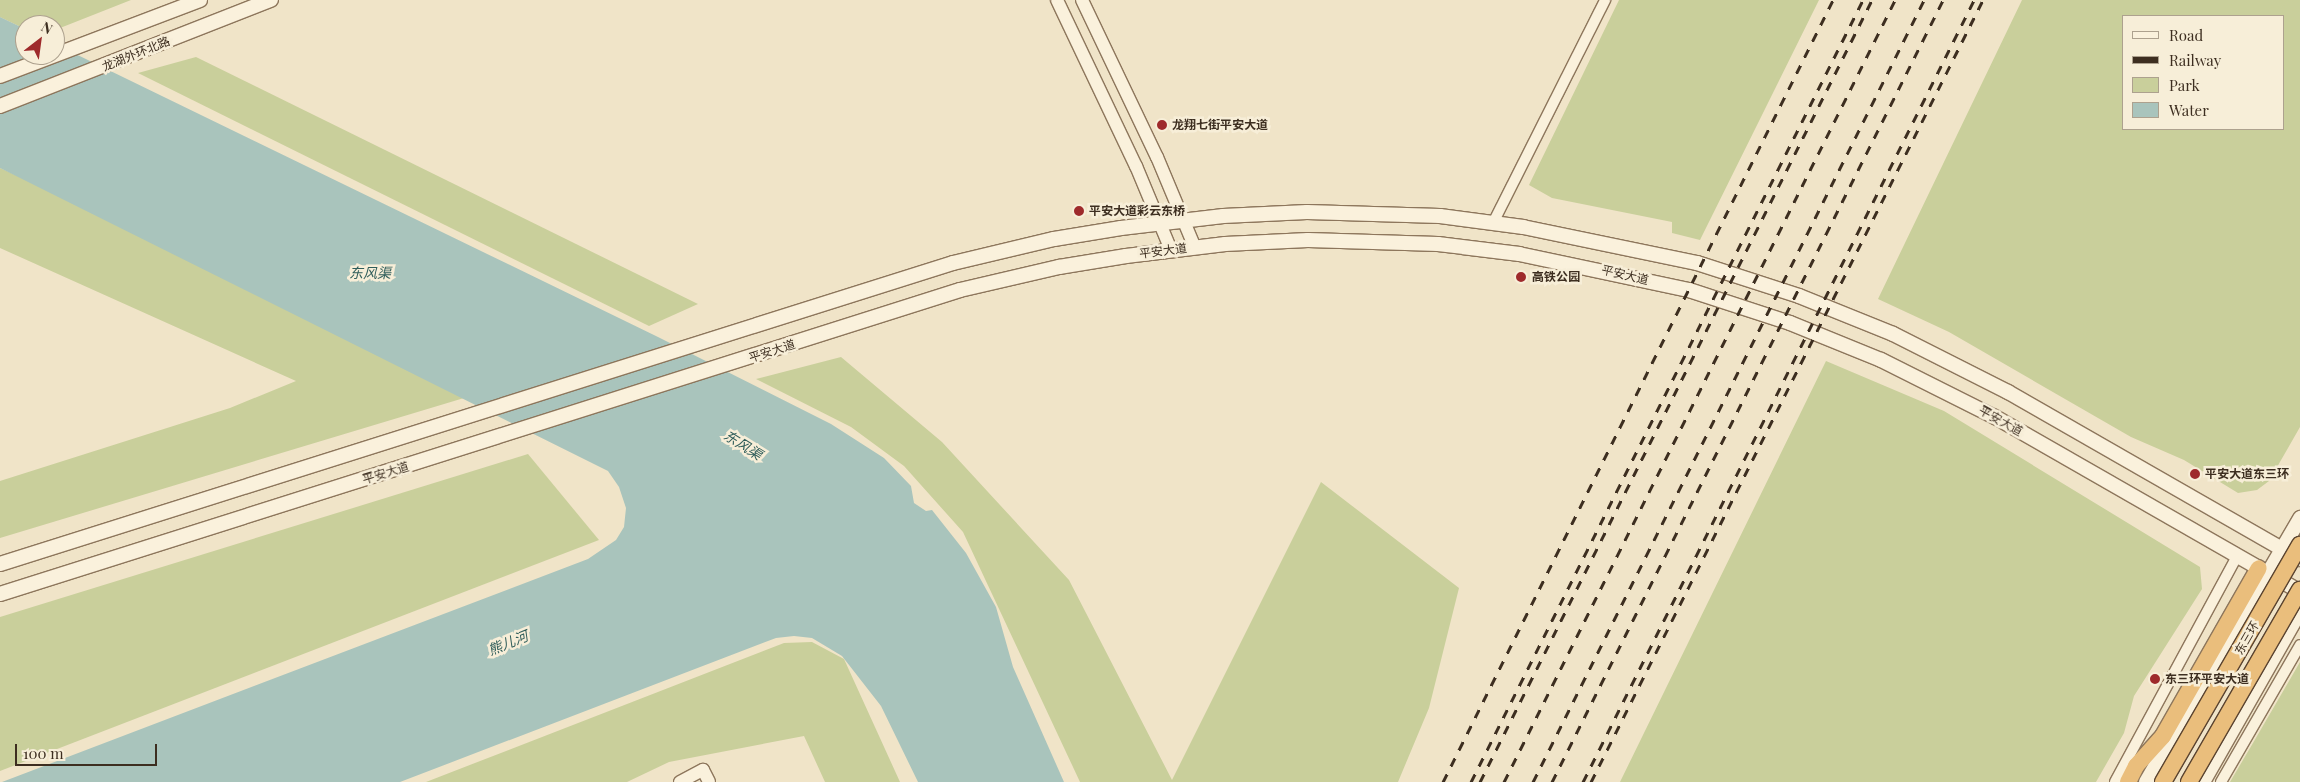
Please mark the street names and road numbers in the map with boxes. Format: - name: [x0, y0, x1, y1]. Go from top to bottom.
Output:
- street label: 龙湖外环北路: [100, 34, 172, 74]
- street label: 平安大道: [1138, 241, 1188, 261]
- street label: 平安大道: [1600, 263, 1650, 287]
- street label: 平安大道: [747, 337, 797, 365]
- street label: 平安大道: [1977, 403, 2025, 439]
- street label: 平安大道: [361, 459, 411, 487]
- street label: 东三环: [2232, 619, 2262, 657]

